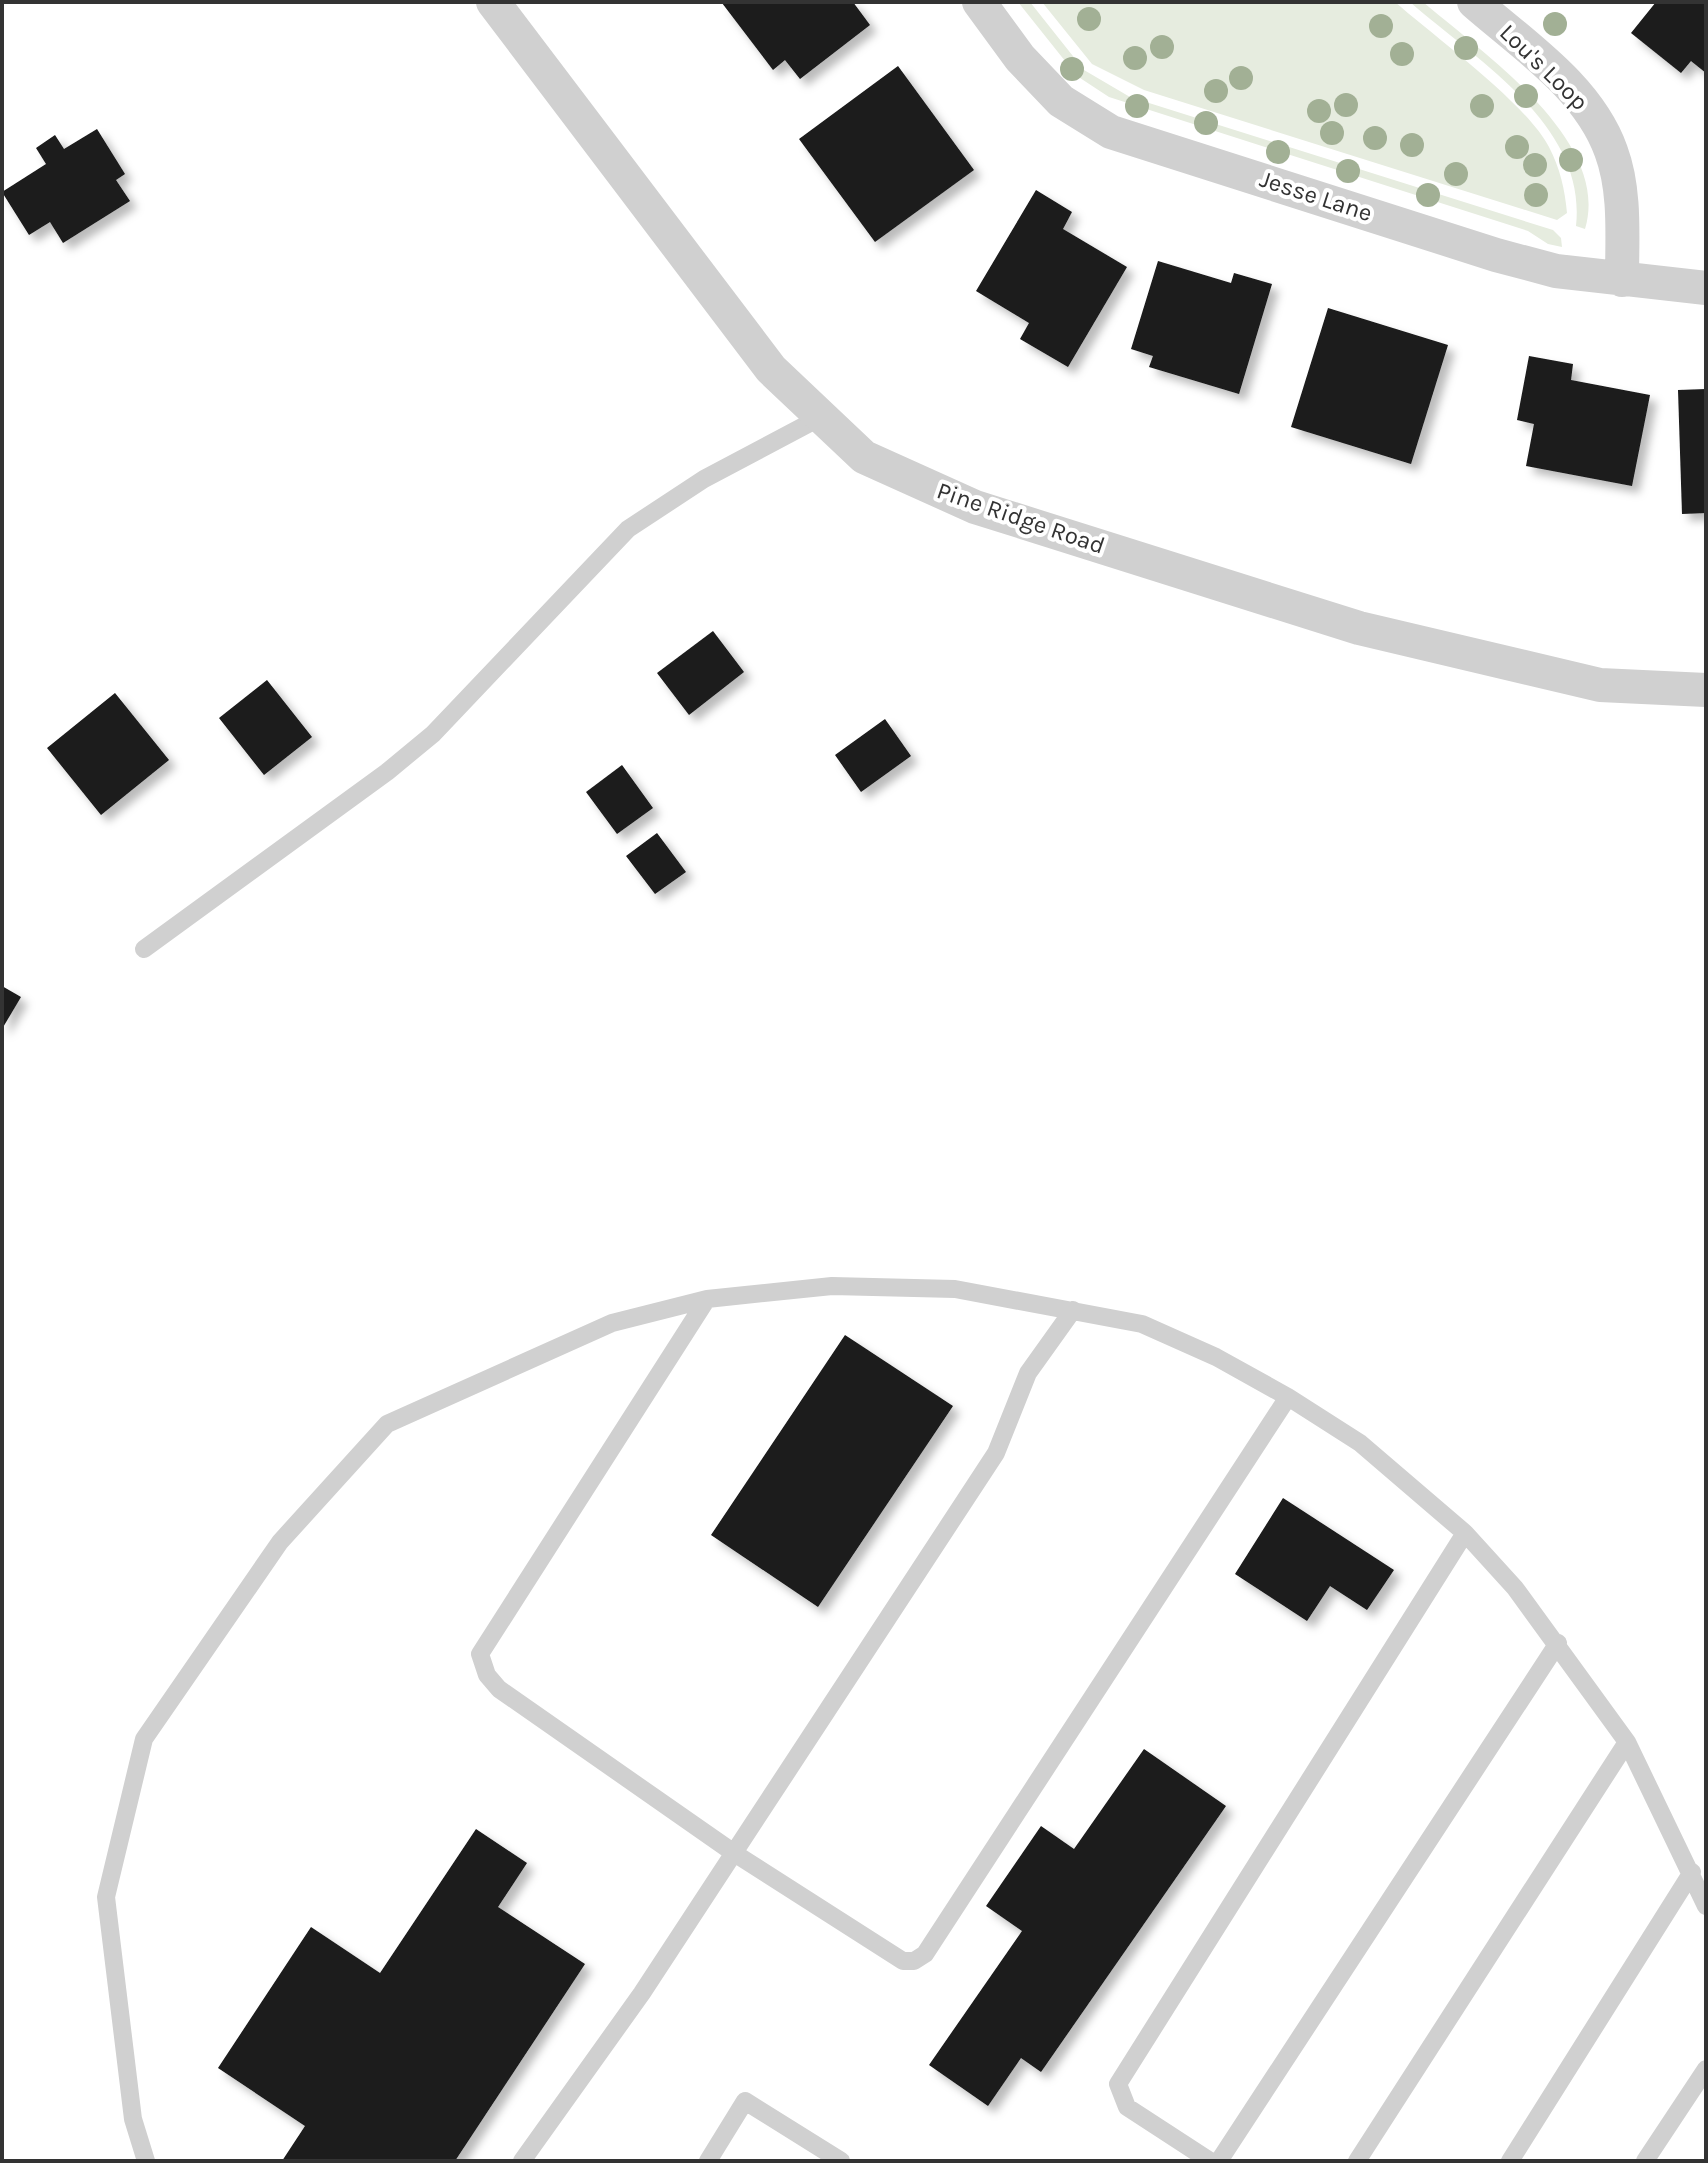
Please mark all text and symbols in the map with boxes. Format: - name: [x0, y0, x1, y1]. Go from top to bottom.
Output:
- street label: Lou's Loop: [1494, 18, 1594, 116]
- street label: Jesse Lane: [1256, 165, 1376, 227]
- street label: Pine Ridge Road: [933, 476, 1109, 560]

